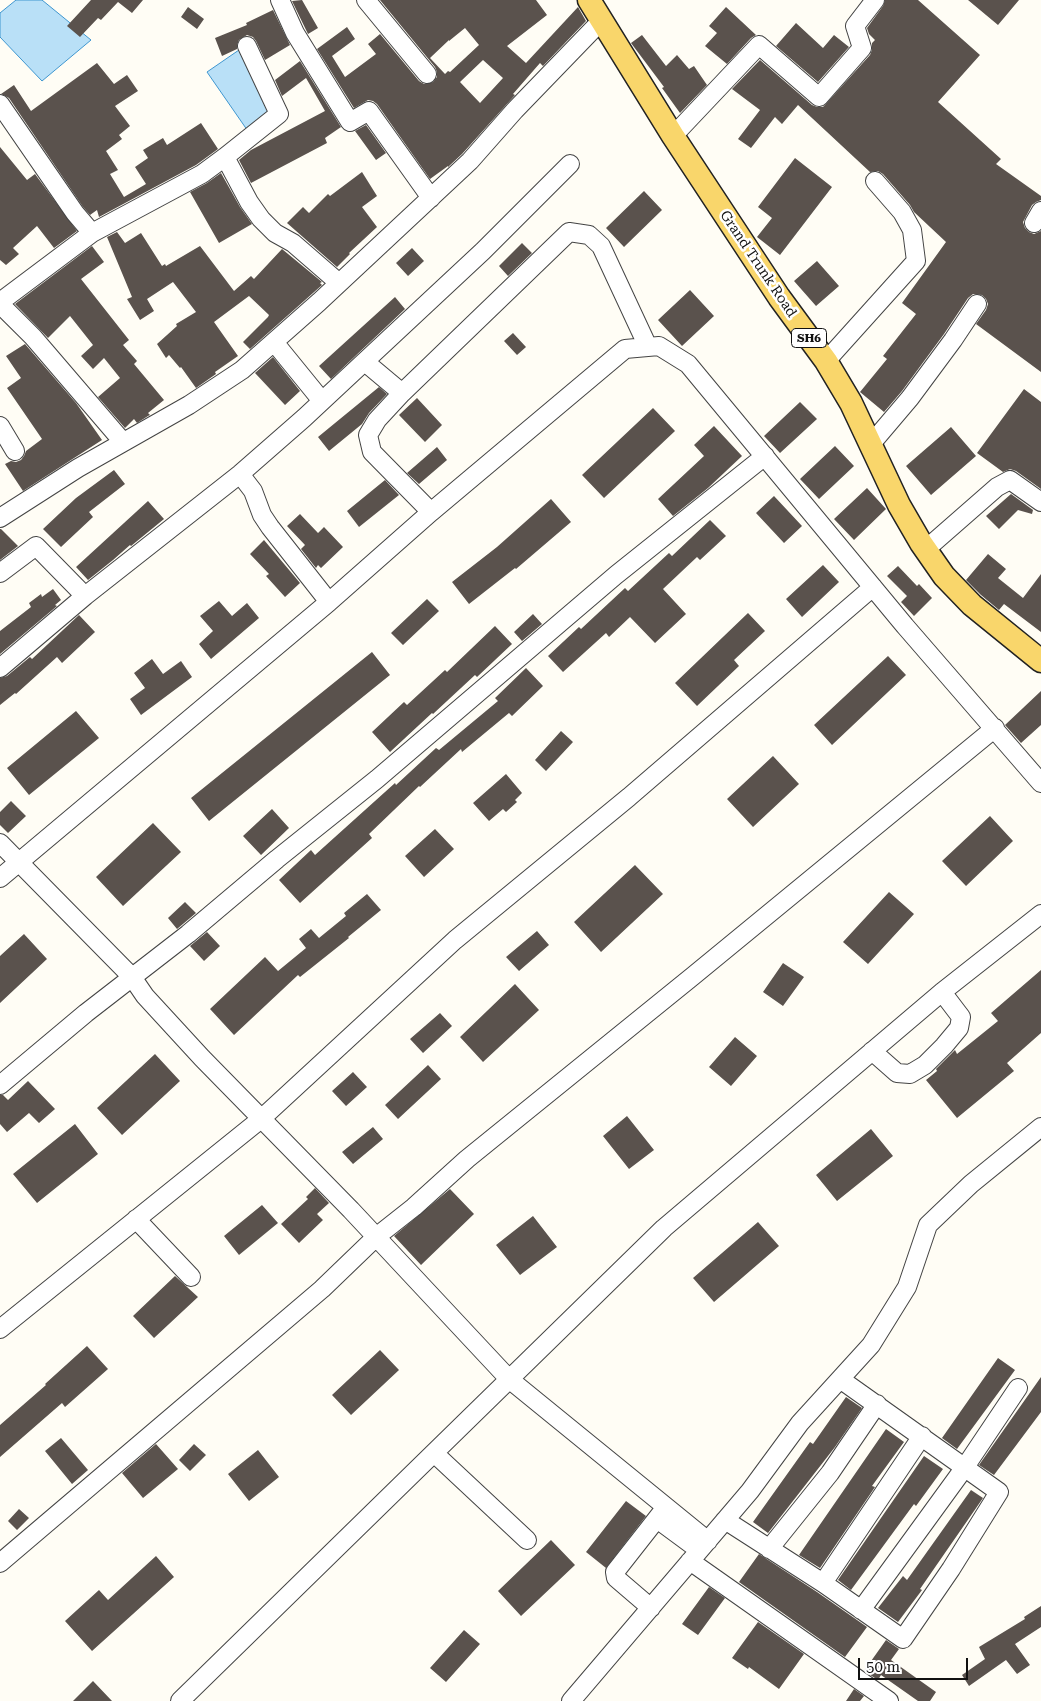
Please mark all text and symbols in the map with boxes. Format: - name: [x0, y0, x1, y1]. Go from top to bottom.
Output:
- street label: Grand Trunk Road: [716, 207, 800, 321]
- road number: SH6: [792, 328, 826, 348]
- scale bar: [861, 1648, 971, 1680]
- text: 50 m: [866, 1658, 900, 1676]

